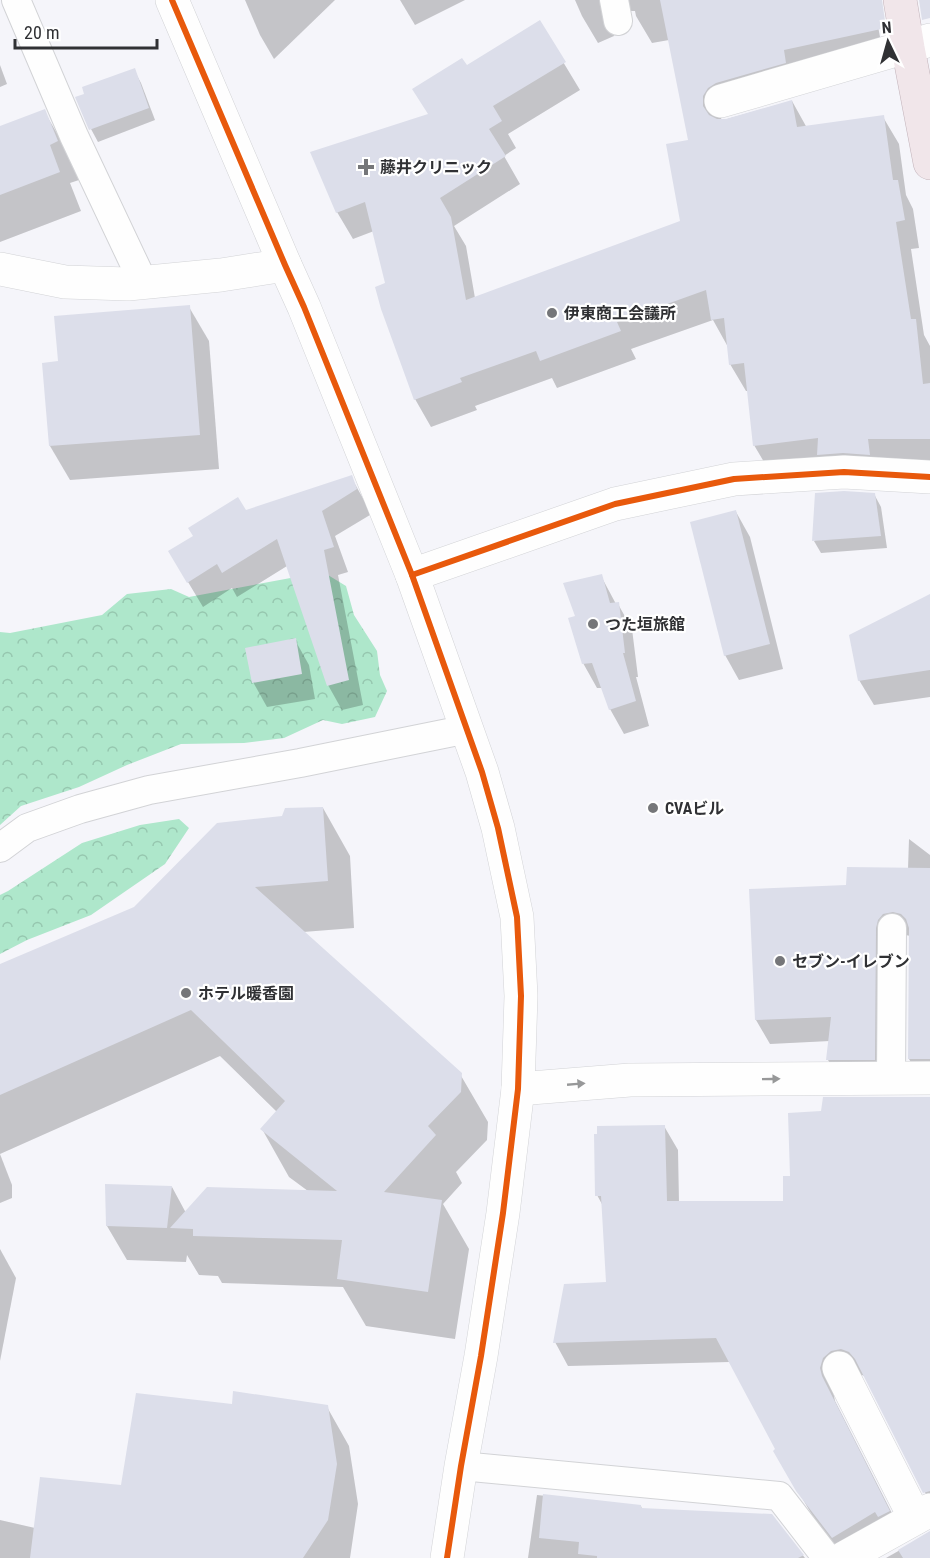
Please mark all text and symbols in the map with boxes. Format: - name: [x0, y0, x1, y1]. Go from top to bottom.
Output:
- scale bar: [15, 12, 158, 50]
- north arrow: [858, 12, 918, 72]
- text: N: [881, 18, 892, 37]
- text: 20 m: [24, 22, 59, 43]
- marker: 藤井クリニック: [357, 158, 375, 176]
- place label: 藤井クリニック: [380, 158, 492, 177]
- place label: 伊東商工会議所: [563, 304, 676, 323]
- marker: 伊東商工会議所: [545, 306, 559, 320]
- place label: つた垣旅館: [605, 615, 685, 634]
- marker: つた垣旅館: [586, 617, 600, 631]
- place label: CVAビル: [665, 799, 724, 818]
- marker: CVAビル: [646, 801, 660, 815]
- place label: セブン-イレブン: [792, 952, 910, 971]
- marker: セブン-イレブン: [773, 954, 787, 968]
- place label: ホテル暖香園: [198, 984, 294, 1003]
- marker: ホテル暖香園: [179, 986, 193, 1000]
- one-way arrow: [762, 1074, 781, 1084]
- one-way arrow: [567, 1079, 586, 1089]

